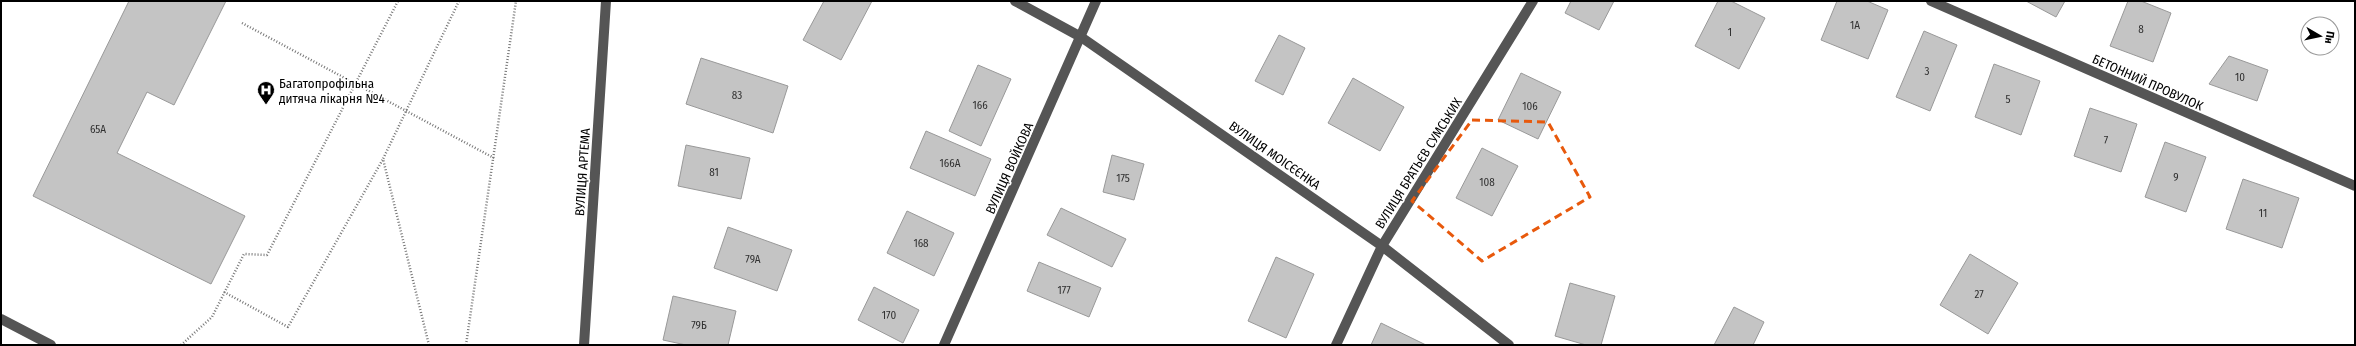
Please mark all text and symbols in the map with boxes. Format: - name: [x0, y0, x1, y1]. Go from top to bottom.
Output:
- north arrow: [2300, 16, 2340, 56]
- house number: 1А: [1850, 19, 1860, 32]
- house number: 8: [2138, 23, 2144, 36]
- house number: 1: [1728, 26, 1732, 39]
- text: Пн: [2322, 30, 2337, 45]
- street label: БЕТОННИЙ ПРОВУЛОК: [2090, 51, 2206, 114]
- house number: 3: [1925, 65, 1930, 78]
- house number: 10: [2235, 71, 2245, 84]
- place label: Багатопрофільна дитяча лікарня №4: [279, 76, 385, 106]
- hospital icon: Багатопрофільна дитяча лікарня №4: [256, 80, 276, 105]
- house number: 83: [732, 89, 742, 102]
- house number: 5: [2005, 93, 2011, 106]
- street label: ВУЛИЦЯ БРАТЬЄВ СУМСЬКИХ: [1372, 95, 1465, 231]
- house number: 166: [972, 99, 988, 112]
- house number: 106: [1522, 100, 1538, 113]
- street label: ВУЛИЦЯ МОІСЄЄНКА: [1226, 118, 1323, 193]
- street label: ВУЛИЦЯ ВОЙКОВА: [983, 120, 1036, 216]
- house number: 65А: [90, 123, 106, 136]
- street label: ВУЛИЦЯ АРТЕМА: [572, 127, 593, 216]
- house number: 7: [2104, 134, 2109, 147]
- house number: 166А: [940, 157, 961, 170]
- house number: 81: [709, 166, 719, 179]
- house number: 9: [2173, 171, 2179, 184]
- house number: 175: [1116, 172, 1130, 185]
- house number: 108: [1479, 176, 1495, 189]
- house number: 11: [2259, 207, 2267, 220]
- house number: 168: [913, 237, 929, 250]
- house number: 79А: [745, 253, 761, 266]
- house number: 177: [1057, 284, 1071, 297]
- house number: 27: [1974, 288, 1984, 301]
- house number: 170: [882, 309, 896, 322]
- house number: 79Б: [691, 319, 707, 332]

